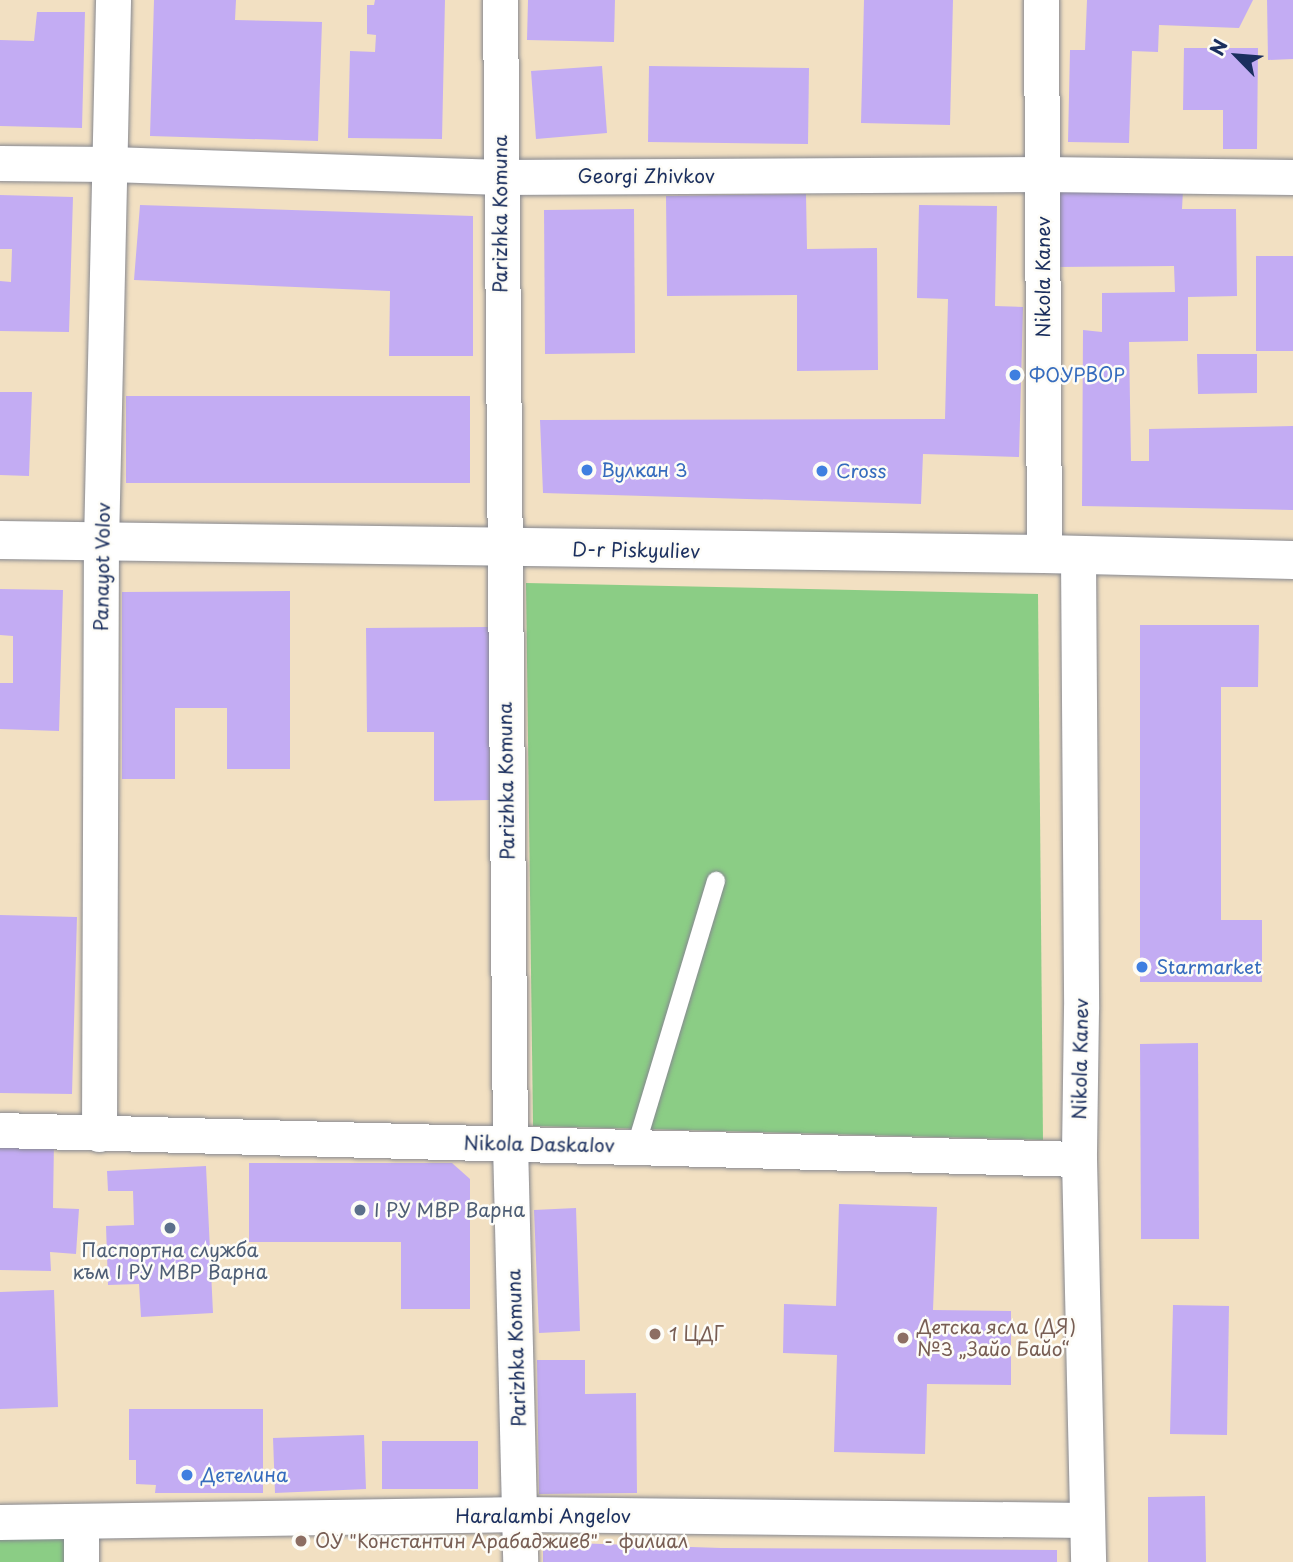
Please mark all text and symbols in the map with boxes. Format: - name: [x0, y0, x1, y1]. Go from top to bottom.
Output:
- north arrow: [1202, 21, 1272, 91]
- text: N: [1202, 34, 1234, 60]
- street label: Parizhka Komuna: [489, 134, 511, 294]
- street label: Georgi Zhivkov: [577, 165, 715, 187]
- street label: Nikola Kanev: [1032, 216, 1054, 338]
- place label: ФОУРВОР: [1029, 364, 1125, 386]
- marker: ФОУРВОР: [1007, 367, 1023, 383]
- place label: Вулкан 3: [601, 459, 688, 481]
- place label: Cross: [836, 460, 886, 482]
- marker: Вулкан 3: [579, 462, 595, 478]
- marker: Cross: [814, 463, 830, 479]
- street label: Panayot Volov: [89, 502, 115, 632]
- street label: D-r Piskyuliev: [572, 537, 700, 563]
- street label: Parizhka Komuna: [493, 701, 519, 861]
- place label: Starmarket: [1156, 956, 1262, 978]
- marker: Starmarket: [1134, 959, 1150, 975]
- street label: Nikola Kanev: [1068, 998, 1092, 1120]
- street label: Nikola Daskalov: [464, 1131, 614, 1157]
- place label: I РУ МВР Варна: [374, 1199, 525, 1221]
- marker: I РУ МВР Варна: [352, 1202, 368, 1218]
- marker: Паспортна служба към I РУ МВР Варна: [162, 1220, 178, 1236]
- place label: Паспортна служба към I РУ МВР Варна: [73, 1239, 267, 1283]
- street label: Parizhka Komuna: [502, 1268, 530, 1428]
- place label: Детска ясла (ДЯ) №3 „Зайо Байо“: [917, 1316, 1079, 1360]
- place label: 1 ЦДГ: [669, 1323, 724, 1345]
- marker: 1 ЦДГ: [647, 1326, 663, 1342]
- marker: Детска ясла (ДЯ) №3 „Зайо Байо“: [895, 1330, 911, 1346]
- place label: Детелина: [201, 1464, 288, 1486]
- marker: Детелина: [179, 1467, 195, 1483]
- street label: Haralambi Angelov: [454, 1505, 632, 1527]
- place label: ОУ "Константин Арабаджиев" - филиал: [315, 1530, 689, 1552]
- marker: ОУ "Константин Арабаджиев" - филиал: [293, 1533, 309, 1549]

